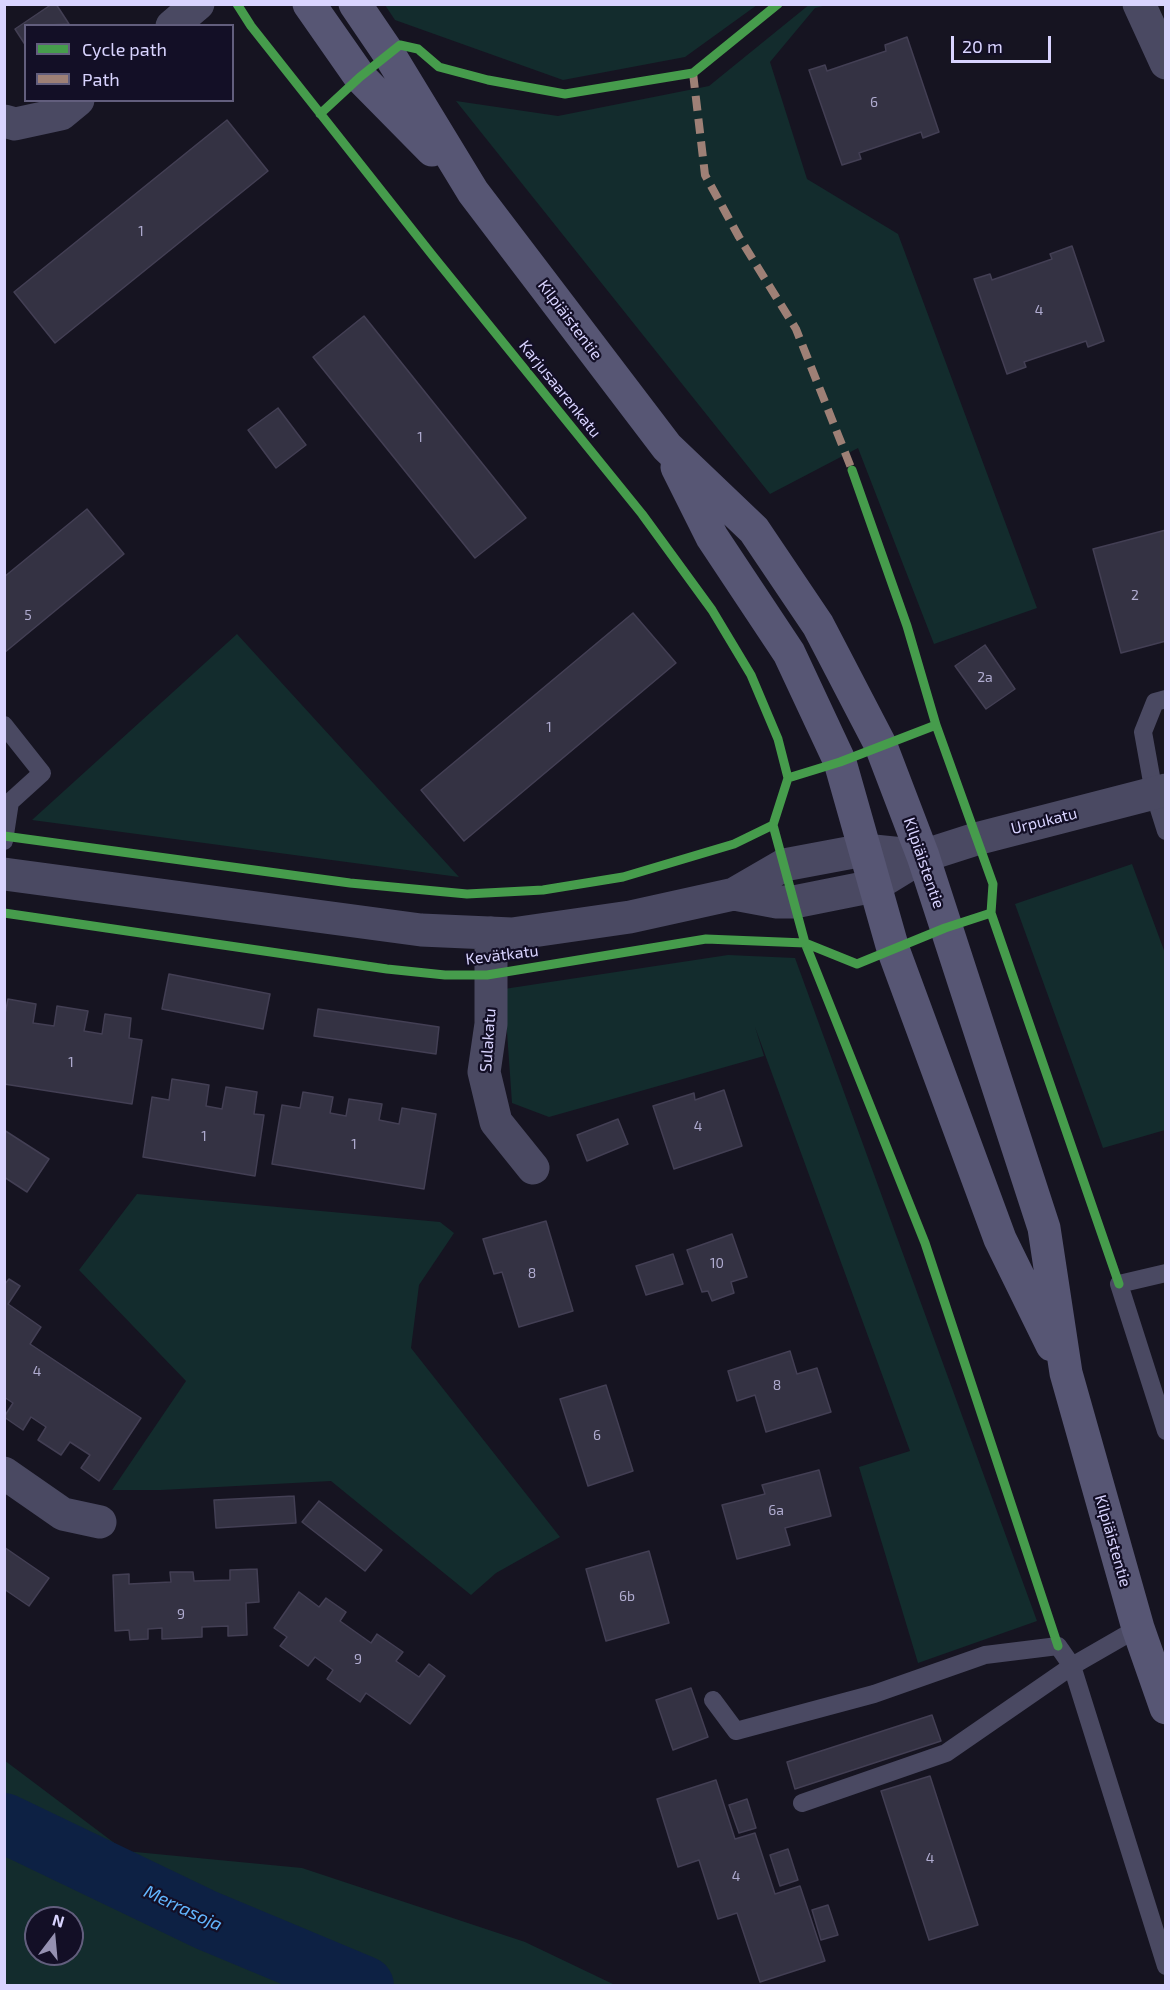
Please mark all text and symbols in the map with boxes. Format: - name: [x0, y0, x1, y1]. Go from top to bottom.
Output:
- legend: [24, 24, 234, 102]
- scale bar: [954, 24, 1054, 62]
- text: 20 m: [962, 35, 1003, 57]
- text: Cycle path: [82, 38, 167, 60]
- text: Path: [82, 68, 120, 90]
- house number: 6: [870, 94, 878, 110]
- house number: 1: [138, 223, 144, 239]
- street label: Kilpiäistentie: [534, 276, 606, 364]
- house number: 4: [1035, 302, 1043, 318]
- street label: Karjusaarenkatu: [515, 336, 605, 442]
- house number: 1: [417, 429, 423, 445]
- house number: 2: [1131, 587, 1139, 603]
- house number: 5: [24, 607, 32, 623]
- house number: 2a: [977, 669, 993, 685]
- house number: 1: [546, 719, 552, 735]
- street label: Urpukatu: [1009, 804, 1079, 838]
- street label: Kilpiäistentie: [899, 815, 949, 911]
- street label: Kevätkatu: [464, 941, 540, 969]
- street label: Sulakatu: [476, 1008, 500, 1072]
- house number: 1: [68, 1054, 74, 1070]
- house number: 4: [694, 1118, 702, 1134]
- house number: 1: [201, 1128, 207, 1144]
- house number: 1: [351, 1136, 357, 1152]
- house number: 10: [710, 1255, 724, 1271]
- house number: 8: [528, 1265, 536, 1281]
- house number: 4: [33, 1363, 41, 1379]
- house number: 8: [773, 1377, 781, 1393]
- house number: 6: [593, 1427, 601, 1443]
- street label: Kilpiäistentie: [1091, 1493, 1135, 1589]
- house number: 6a: [768, 1502, 784, 1518]
- house number: 6b: [619, 1588, 635, 1604]
- house number: 9: [177, 1606, 185, 1622]
- house number: 9: [354, 1651, 362, 1667]
- house number: 4: [926, 1850, 934, 1866]
- house number: 4: [732, 1868, 740, 1884]
- water label: Merrasoja: [140, 1880, 226, 1936]
- north arrow: [24, 1906, 84, 1966]
- text: N: [50, 1909, 67, 1931]

